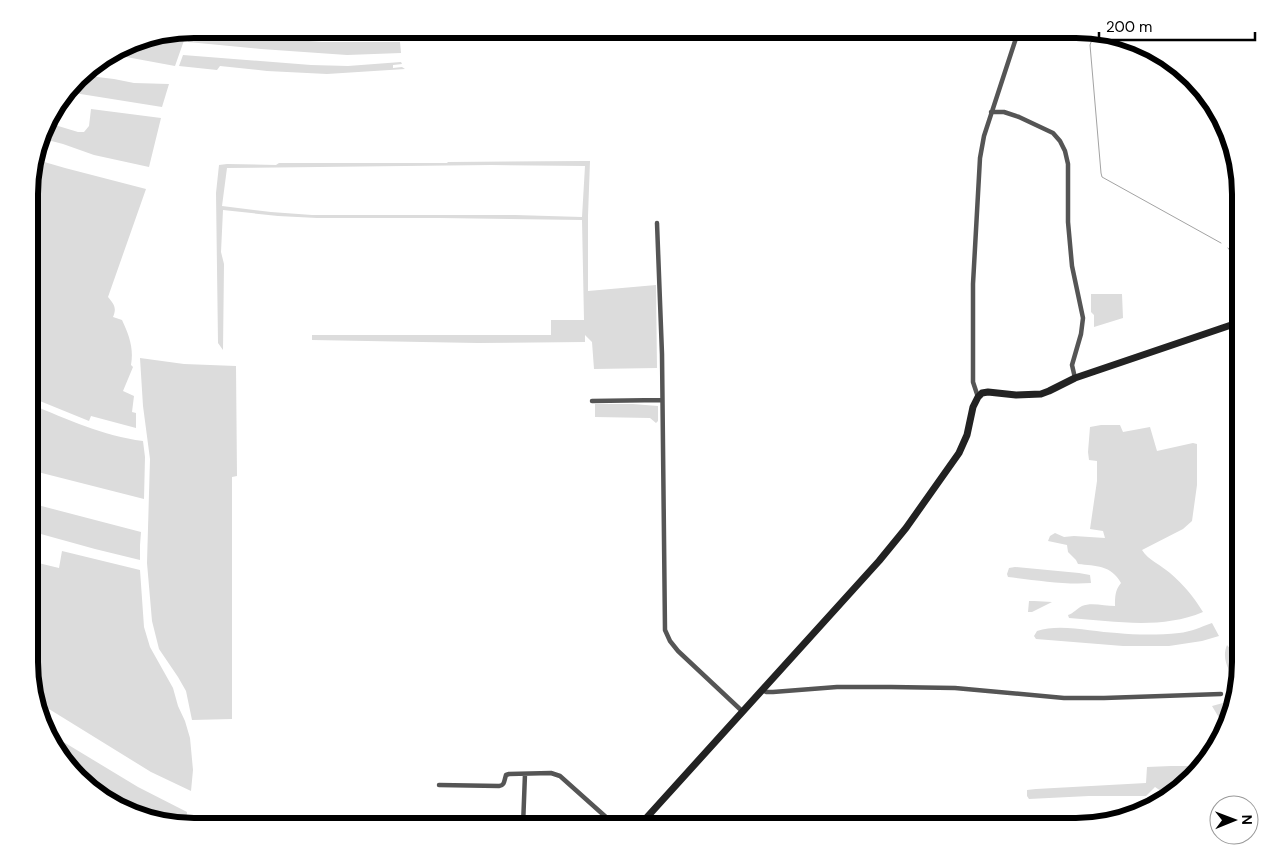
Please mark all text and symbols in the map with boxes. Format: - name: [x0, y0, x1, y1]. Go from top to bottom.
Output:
- scale bar: [1099, 10, 1255, 42]
- text: 200 m: [1106, 17, 1152, 37]
- north arrow: [1209, 795, 1259, 845]
- text: N: [1238, 815, 1256, 825]

